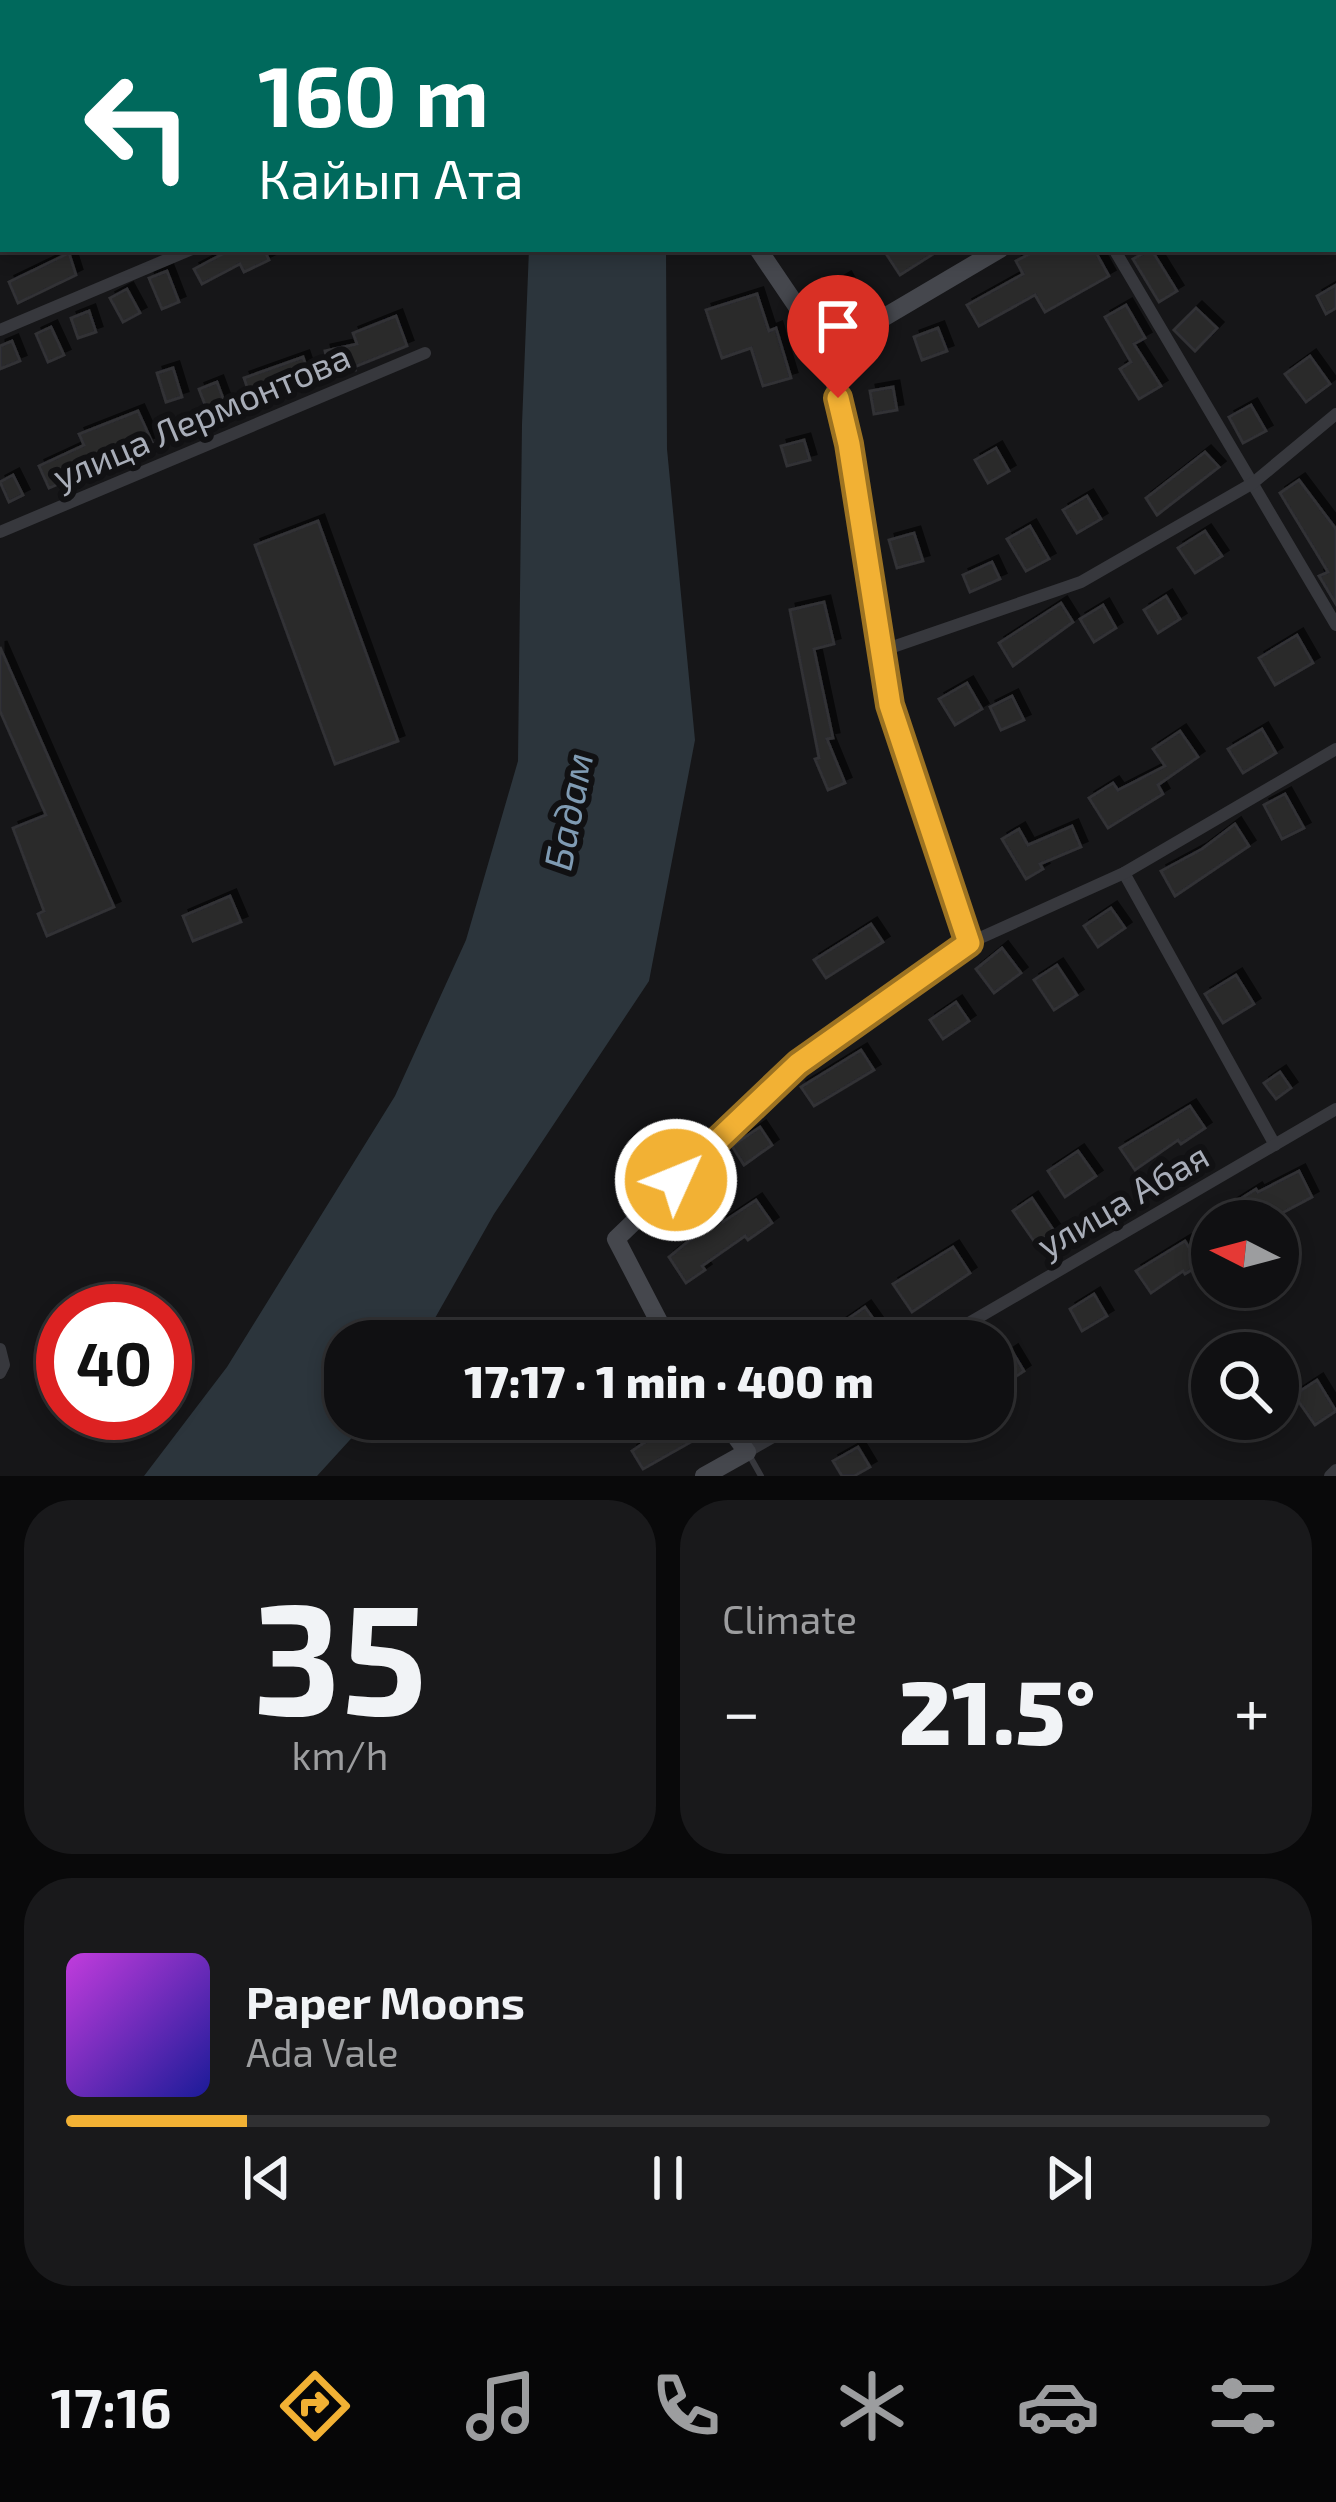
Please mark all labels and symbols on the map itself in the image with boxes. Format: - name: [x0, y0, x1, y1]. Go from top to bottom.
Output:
- pin: [787, 275, 889, 398]
- street label: улица Лермонтова: [46, 333, 356, 498]
- water label: Бадам: [533, 748, 601, 874]
- position arrow: [613, 1117, 739, 1243]
- street label: улица Абая: [1029, 1133, 1216, 1266]
- north arrow: [1191, 1200, 1299, 1308]
- speed limit sign: 40: [36, 1284, 192, 1440]

